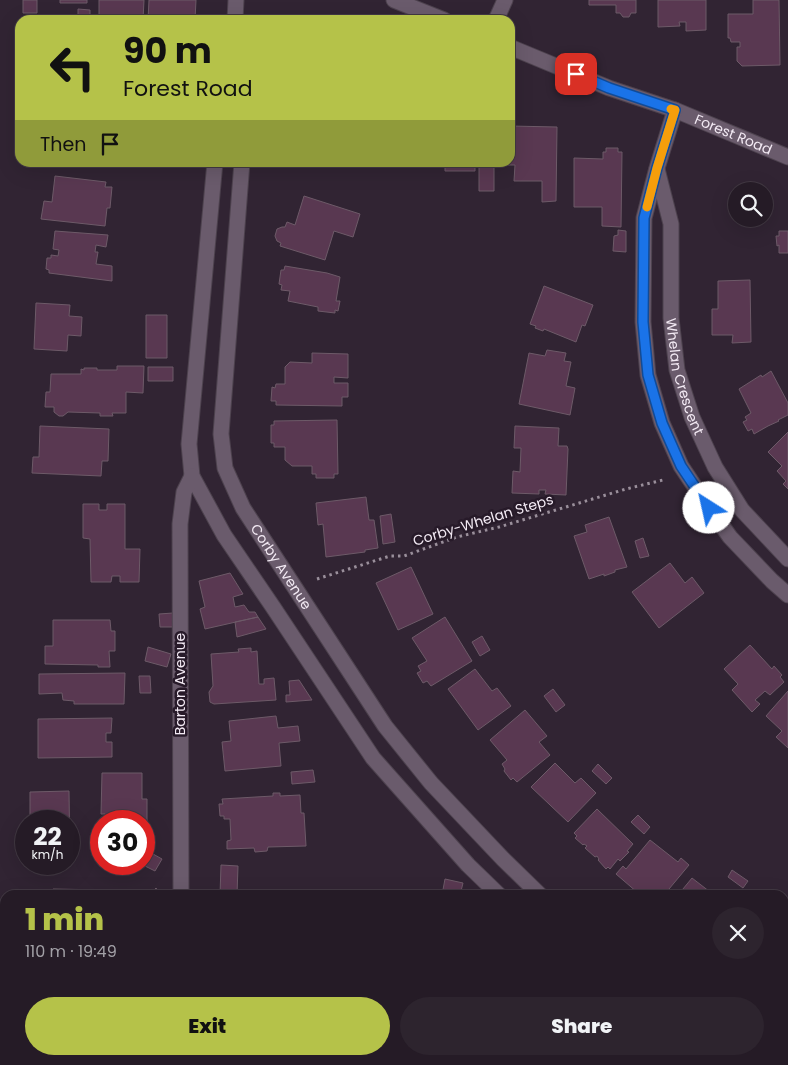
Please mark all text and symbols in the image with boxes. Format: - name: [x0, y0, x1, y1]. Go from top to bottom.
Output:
- text: 90 m: [123, 26, 212, 75]
- icon: left: [40, 35, 105, 100]
- pin: [555, 53, 597, 95]
- icon: arrive: [562, 60, 590, 88]
- text: Forest Road: [123, 73, 253, 104]
- street label: Forest Road: [691, 109, 775, 159]
- icon: arrive: [96, 130, 124, 158]
- text: Then: [40, 131, 86, 158]
- map controls: [728, 182, 773, 227]
- button: search: [728, 182, 773, 227]
- street label: Whelan Crescent: [661, 317, 709, 438]
- position arrow: [682, 481, 734, 533]
- street label: Corby-Whelan Steps: [410, 489, 556, 551]
- street label: Corby Avenue: [246, 520, 317, 614]
- street label: Barton Avenue: [170, 632, 190, 735]
- speed limit sign: 30: [90, 810, 155, 875]
- text: 22: [33, 819, 62, 854]
- text: km/h: [32, 846, 63, 863]
- text: 1 min: [25, 898, 104, 941]
- button: close: [712, 907, 764, 959]
- text: 110 m · 19:49: [25, 940, 117, 963]
- button: Exit: [25, 997, 390, 1055]
- button: Share: [400, 997, 764, 1055]

